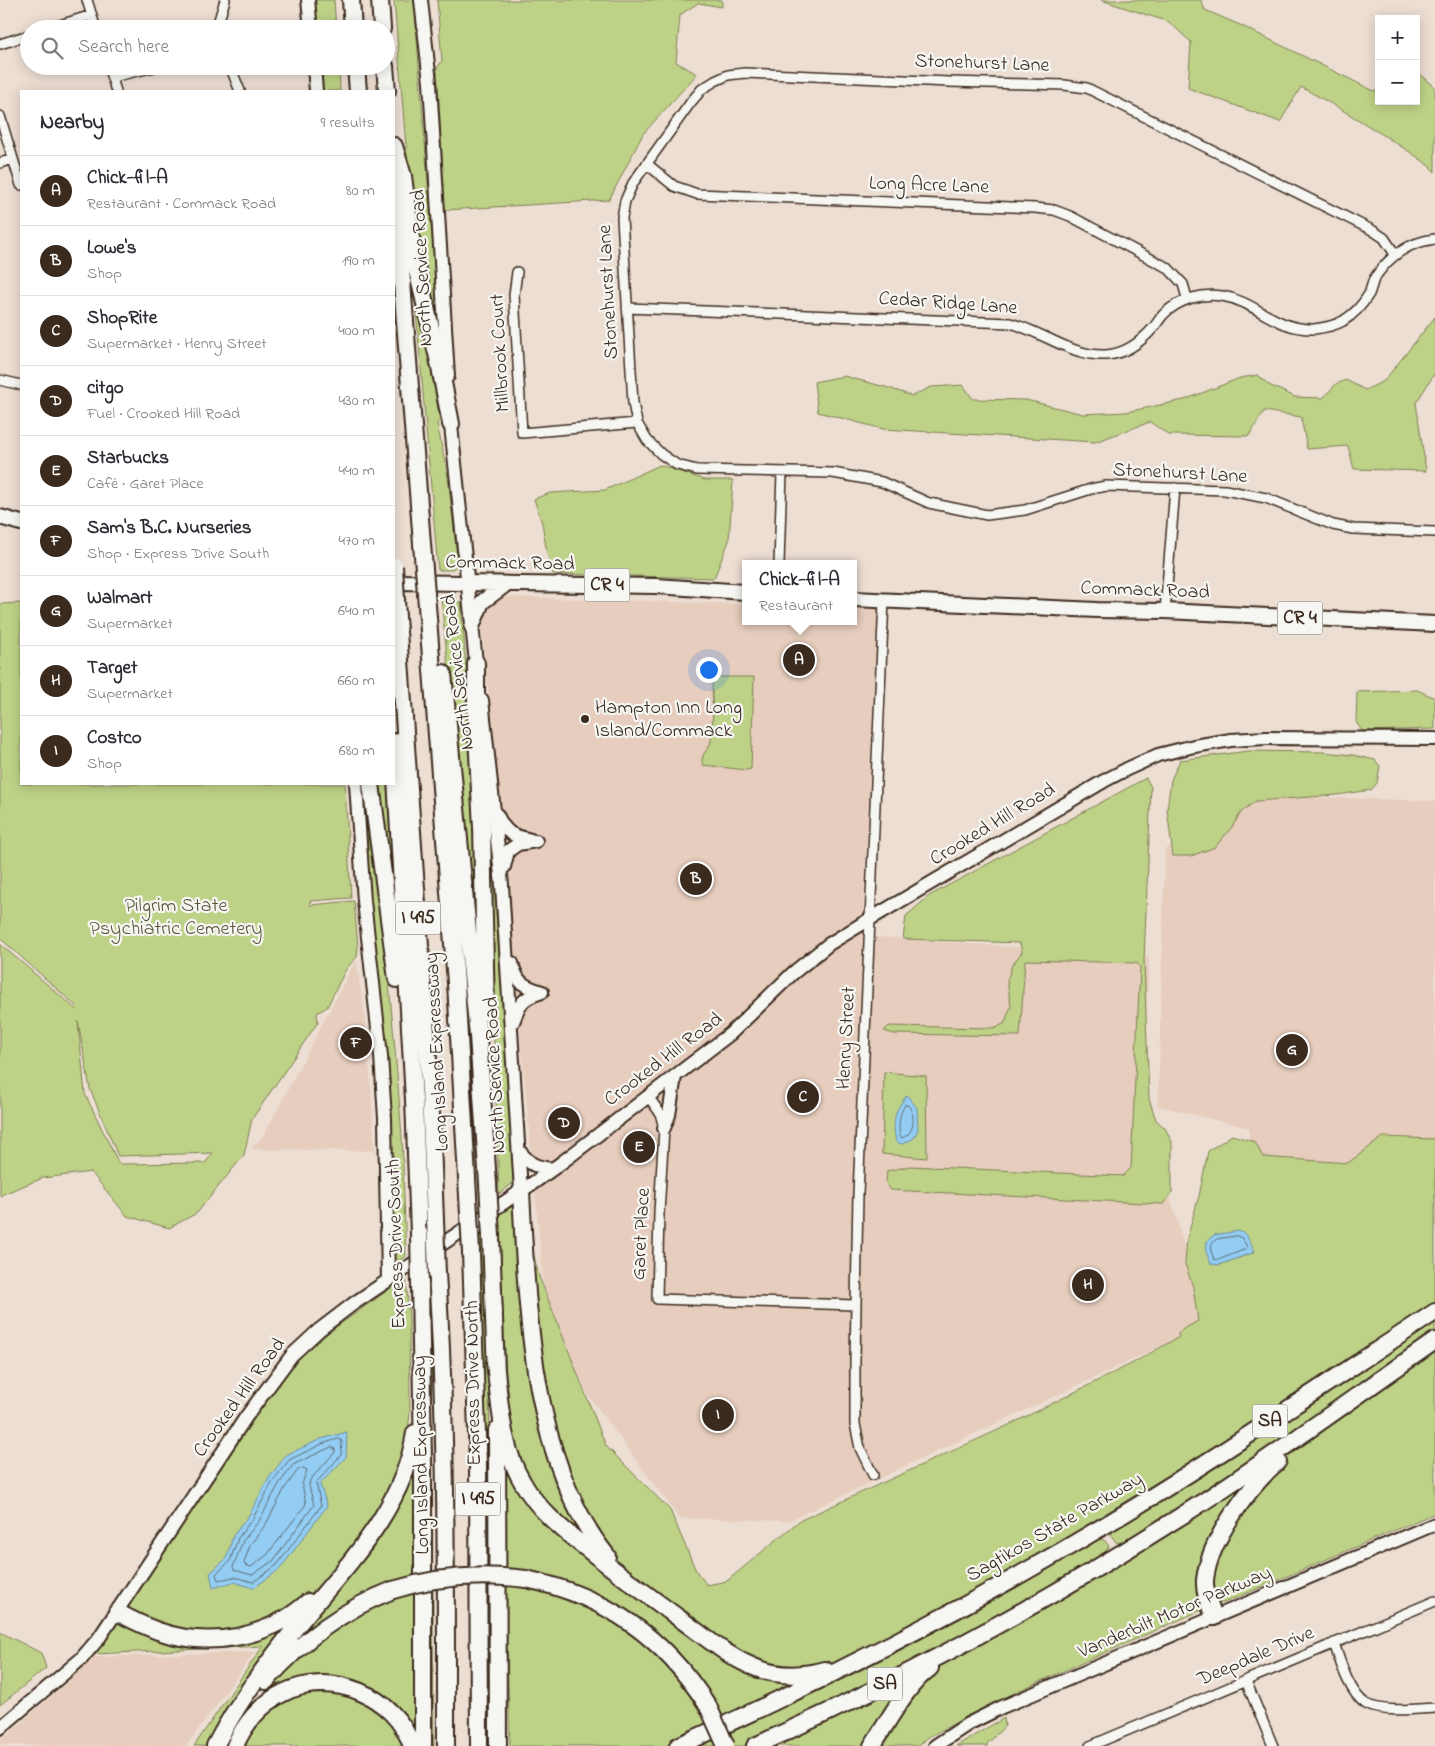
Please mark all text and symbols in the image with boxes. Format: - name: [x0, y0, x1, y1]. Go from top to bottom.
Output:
- map controls: [1375, 15, 1420, 105]
- button: +: [1375, 15, 1420, 60]
- search box: [20, 20, 395, 75]
- icon: search: [38, 34, 66, 62]
- text: Search here: [78, 34, 169, 61]
- street label: Stonehurst Lane: [914, 47, 1050, 81]
- button: −: [1375, 60, 1420, 105]
- text: Nearby: [40, 108, 104, 138]
- text: 9 results: [321, 111, 375, 135]
- text: Chick-fil-A: [87, 165, 168, 192]
- street label: Long Acre Lane: [868, 169, 990, 204]
- text: A: [51, 179, 61, 203]
- text: 80 m: [346, 179, 375, 203]
- street label: North Service Road: [404, 189, 442, 347]
- text: Restaurant · Commack Road: [87, 192, 276, 216]
- street label: Stonehurst Lane: [591, 224, 627, 360]
- text: Lowe's: [87, 235, 137, 262]
- text: B: [51, 249, 61, 273]
- text: 190 m: [342, 249, 375, 273]
- text: Shop: [87, 262, 122, 286]
- street label: Cedar Ridge Lane: [878, 285, 1018, 324]
- street label: Millbrook Court: [483, 293, 519, 413]
- text: ShopRite: [87, 305, 157, 332]
- text: C: [52, 319, 60, 343]
- text: 400 m: [338, 319, 375, 343]
- text: Supermarket · Henry Street: [87, 332, 267, 356]
- text: citgo: [87, 375, 124, 402]
- text: D: [50, 389, 62, 413]
- text: 430 m: [338, 389, 375, 413]
- text: Fuel · Crooked Hill Road: [87, 402, 240, 426]
- text: Starbucks: [87, 445, 169, 472]
- street label: Stonehurst Lane: [1112, 456, 1248, 492]
- text: E: [51, 459, 61, 483]
- text: 440 m: [338, 459, 375, 483]
- text: Café · Garet Place: [87, 472, 204, 496]
- text: Sam's B.C. Nurseries: [87, 515, 252, 542]
- text: F: [51, 529, 61, 553]
- text: 470 m: [338, 529, 375, 553]
- text: Shop · Express Drive South: [87, 542, 269, 566]
- street label: Commack Road: [445, 548, 575, 580]
- popup: [742, 560, 857, 625]
- text: Chick-fil-A: [759, 567, 840, 594]
- road number: CR 4: [584, 568, 630, 602]
- street label: Commack Road: [1080, 574, 1210, 608]
- text: Walmart: [87, 585, 152, 612]
- street label: North Service Road: [435, 592, 483, 752]
- text: Restaurant: [759, 594, 833, 618]
- text: G: [51, 599, 61, 623]
- text: 640 m: [338, 599, 375, 623]
- road number: CR 4: [1278, 602, 1322, 634]
- text: Supermarket: [87, 612, 173, 636]
- pin: A: [783, 641, 815, 679]
- text: Target: [87, 655, 137, 682]
- your location: [696, 657, 722, 683]
- text: H: [51, 669, 61, 693]
- text: 660 m: [338, 669, 375, 693]
- text: Supermarket: [87, 682, 173, 706]
- place label: Hampton Inn Long Island/Commack: [595, 694, 742, 746]
- marker: Hampton Inn Long Island/Commack: [579, 713, 591, 725]
- text: Costco: [87, 725, 142, 752]
- text: I: [54, 739, 58, 763]
- text: 680 m: [339, 739, 375, 763]
- text: Shop: [87, 752, 122, 776]
- street label: Crooked Hill Road: [925, 776, 1061, 874]
- pin: B: [680, 860, 712, 898]
- park label: Pilgrim State Psychiatric Cemetery: [90, 892, 262, 944]
- road number: I 495: [396, 901, 440, 934]
- street label: Long Island Expressway: [418, 952, 459, 1152]
- street label: Henry Street: [830, 985, 864, 1090]
- street label: North Service Road: [477, 996, 515, 1154]
- street label: Crooked Hill Road: [599, 1006, 729, 1114]
- pin: F: [340, 1024, 372, 1062]
- pin: G: [1276, 1031, 1308, 1069]
- pin: C: [787, 1078, 819, 1116]
- pin: D: [548, 1104, 580, 1142]
- pin: E: [623, 1128, 655, 1166]
- street label: Express Drive South: [380, 1158, 414, 1330]
- street label: Garet Place: [625, 1187, 659, 1281]
- pin: H: [1072, 1266, 1104, 1304]
- street label: Express Drive North: [458, 1300, 490, 1466]
- street label: Crooked Hill Road: [187, 1332, 293, 1464]
- street label: Long Island Expressway: [406, 1355, 439, 1555]
- pin: I: [702, 1396, 734, 1434]
- road number: SA: [1252, 1404, 1288, 1438]
- street label: Sagtikos State Parkway: [961, 1466, 1149, 1591]
- road number: I 495: [456, 1482, 500, 1516]
- street label: Vanderbilt Motor Parkway: [1073, 1559, 1276, 1667]
- street label: Deepdale Drive: [1192, 1619, 1319, 1695]
- road number: SA: [868, 1668, 902, 1700]

